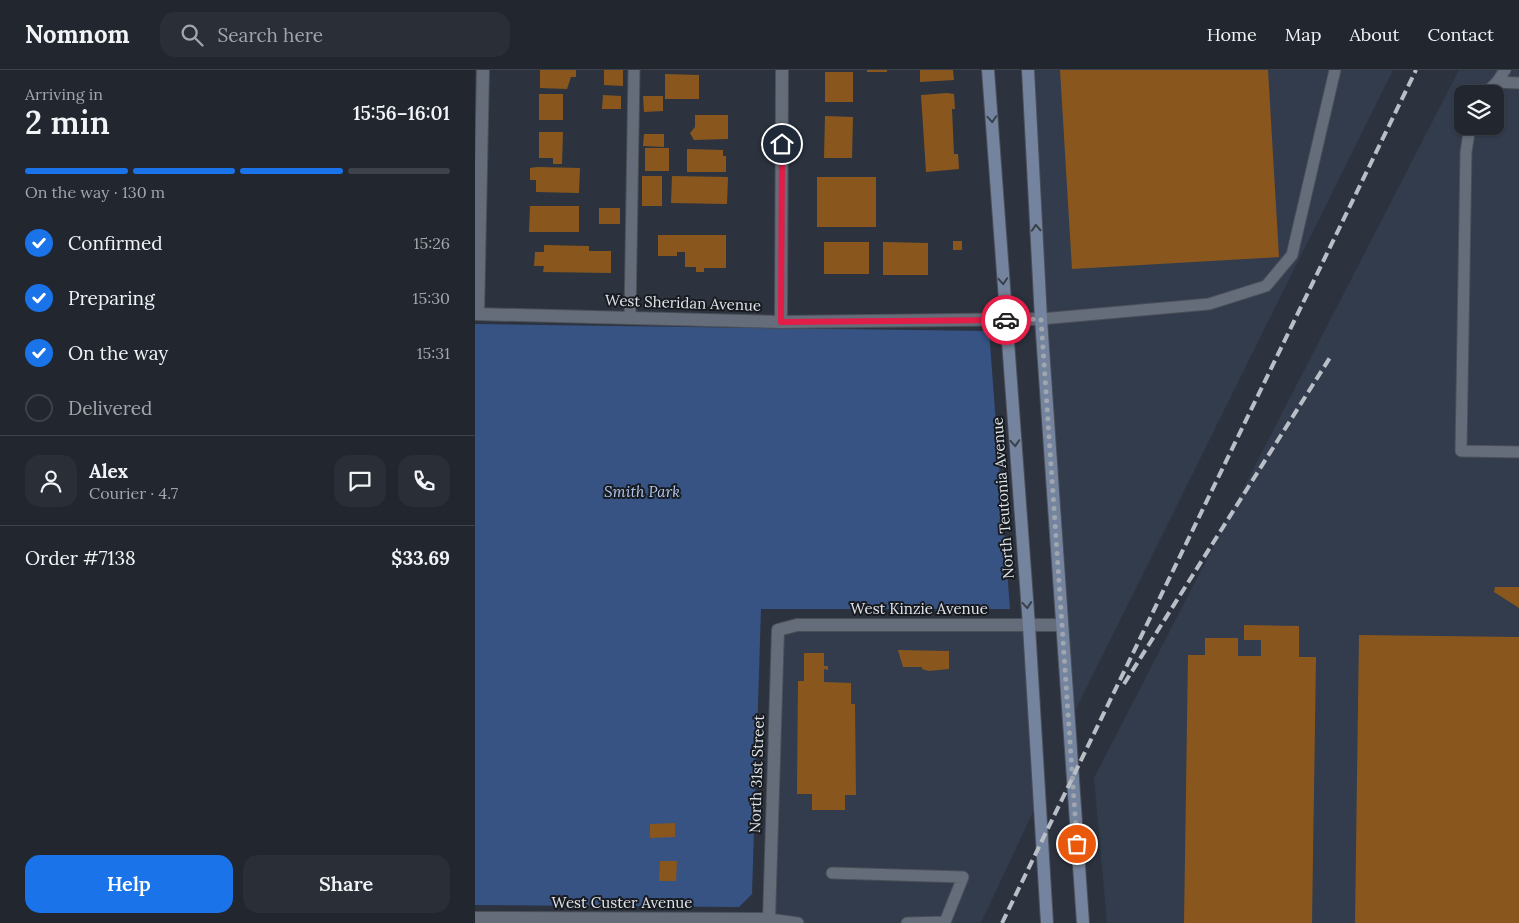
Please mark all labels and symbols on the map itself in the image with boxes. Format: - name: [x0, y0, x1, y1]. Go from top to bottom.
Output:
- one-way arrow: [986, 115, 997, 123]
- pin: [761, 123, 803, 165]
- one-way arrow: [1031, 224, 1041, 232]
- one-way arrow: [997, 277, 1008, 285]
- street label: West Sheridan Avenue: [605, 290, 761, 315]
- courier: [981, 295, 1031, 345]
- street label: North Teutonia Avenue: [987, 417, 1018, 579]
- one-way arrow: [1009, 439, 1020, 447]
- park label: Smith Park: [604, 482, 680, 501]
- street label: West Kinzie Avenue: [850, 599, 988, 618]
- one-way arrow: [1022, 601, 1033, 609]
- street label: North 31st Street: [745, 714, 768, 833]
- pin: [1056, 823, 1098, 865]
- street label: West Custer Avenue: [552, 893, 692, 912]

